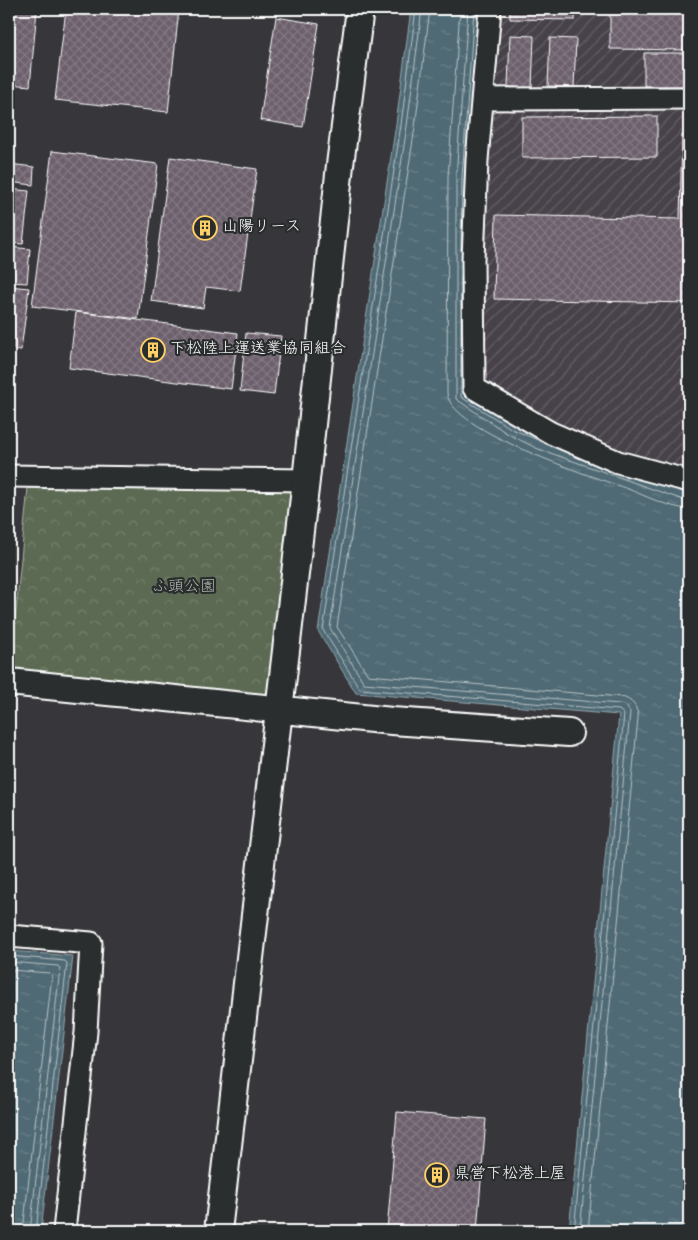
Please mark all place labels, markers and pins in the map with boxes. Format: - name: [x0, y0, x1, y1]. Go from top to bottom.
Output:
- building icon: 山陽リース: [192, 215, 218, 241]
- place label: 山陽リース: [222, 218, 301, 238]
- building icon: 下松陸上運送業協同組合: [140, 337, 166, 363]
- place label: 下松陸上運送業協同組合: [170, 340, 346, 360]
- building icon: 県営下松港上屋: [424, 1162, 450, 1188]
- place label: 県営下松港上屋: [454, 1165, 566, 1185]

